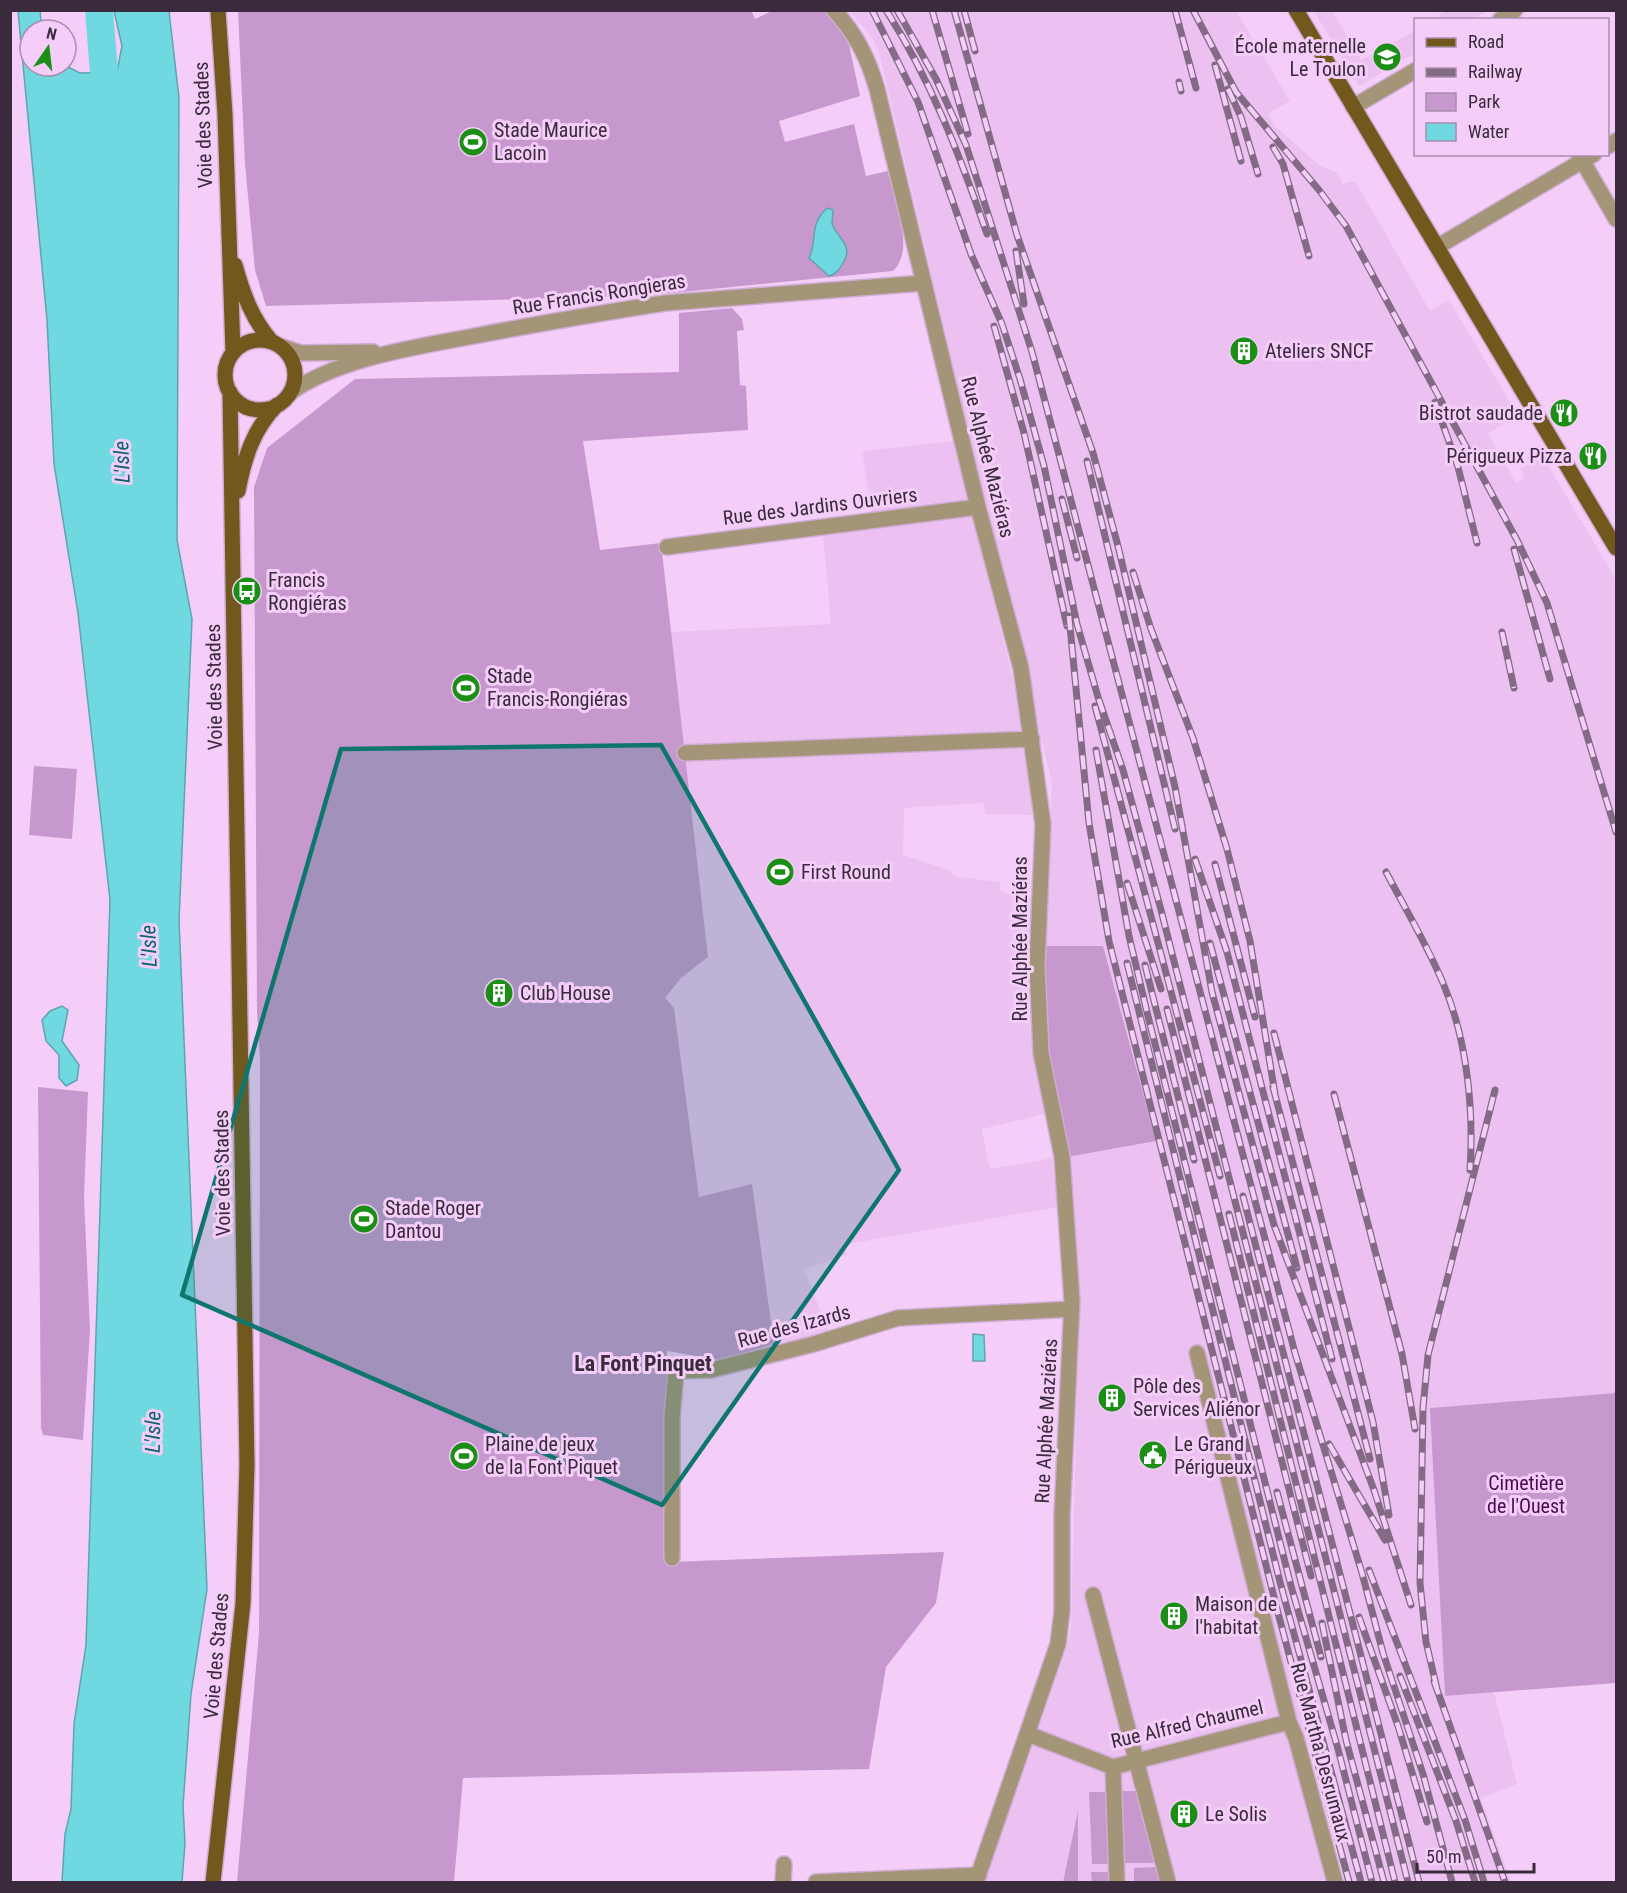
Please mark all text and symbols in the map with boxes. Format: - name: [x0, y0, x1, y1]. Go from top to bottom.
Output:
- north arrow: [18, 18, 78, 78]
- legend: [1414, 18, 1609, 156]
- text: N: [44, 24, 59, 44]
- text: Road: [1468, 31, 1504, 52]
- place label: École maternelle Le Toulon: [1235, 34, 1366, 81]
- school or university icon: École maternelle Le Toulon: [1371, 41, 1403, 73]
- street label: Voie des Stades: [189, 61, 217, 189]
- text: Railway: [1468, 61, 1523, 82]
- text: Park: [1468, 91, 1500, 112]
- place label: Stade Maurice Lacoin: [494, 118, 607, 165]
- text: Water: [1468, 121, 1510, 142]
- sports icon: Stade Maurice Lacoin: [457, 126, 489, 158]
- street label: Rue Francis Rongieras: [511, 268, 687, 320]
- building icon: Ateliers SNCF: [1228, 335, 1260, 367]
- place label: Ateliers SNCF: [1265, 339, 1374, 363]
- street label: Rue Alphée Maziéras: [956, 374, 1020, 540]
- restaurant icon: Bistrot saudade: [1548, 397, 1580, 429]
- place label: Bistrot saudade: [1419, 401, 1543, 425]
- restaurant icon: Périgueux Pizza: [1577, 440, 1609, 472]
- water label: L'Isle: [109, 441, 135, 483]
- place label: Périgueux Pizza: [1446, 444, 1572, 468]
- street label: Rue des Jardins Ouvriers: [721, 482, 919, 530]
- place label: Francis Rongiéras: [268, 568, 347, 615]
- bus stop icon: Francis Rongiéras: [231, 575, 263, 607]
- street label: Voie des Stades: [201, 623, 227, 751]
- place label: Stade Francis-Rongiéras: [487, 664, 628, 711]
- sports icon: Stade Francis-Rongiéras: [450, 672, 482, 704]
- sports icon: First Round: [764, 856, 796, 888]
- street label: Rue Alphée Maziéras: [1008, 856, 1032, 1022]
- place label: First Round: [801, 860, 891, 884]
- water label: L'Isle: [136, 925, 162, 967]
- building icon: Club House: [483, 977, 515, 1009]
- place label: Club House: [520, 981, 611, 1005]
- street label: Voie des Stades: [209, 1109, 235, 1237]
- place label: Stade Roger Dantou: [385, 1196, 481, 1243]
- sports icon: Stade Roger Dantou: [348, 1203, 380, 1235]
- street label: Rue des Izards: [735, 1299, 853, 1353]
- street label: Rue Alphée Maziéras: [1030, 1338, 1062, 1504]
- district label: La Font Pinquet: [574, 1351, 712, 1376]
- place label: Pôle des Services Aliénor: [1133, 1374, 1260, 1421]
- building icon: Pôle des Services Aliénor: [1096, 1382, 1128, 1414]
- water label: L'Isle: [141, 1411, 165, 1453]
- place label: Plaine de jeux de la Font Piquet: [485, 1432, 618, 1479]
- place label: Le Grand Périgueux: [1174, 1432, 1253, 1479]
- public building icon: Le Grand Périgueux: [1137, 1439, 1169, 1471]
- sports icon: Plaine de jeux de la Font Piquet: [448, 1440, 480, 1472]
- park label: Cimetière de l'Ouest: [1487, 1471, 1565, 1518]
- street label: Voie des Stades: [199, 1592, 233, 1720]
- place label: Maison de l'habitat: [1195, 1592, 1277, 1639]
- building icon: Maison de l'habitat: [1158, 1600, 1190, 1632]
- street label: Rue Martha Desrumaux: [1286, 1660, 1356, 1844]
- street label: Rue Alfred Chaumel: [1108, 1695, 1266, 1753]
- building icon: Le Solis: [1168, 1798, 1200, 1830]
- place label: Le Solis: [1205, 1802, 1267, 1826]
- scale bar: [1417, 1836, 1534, 1874]
- text: 50 m: [1426, 1846, 1461, 1867]

